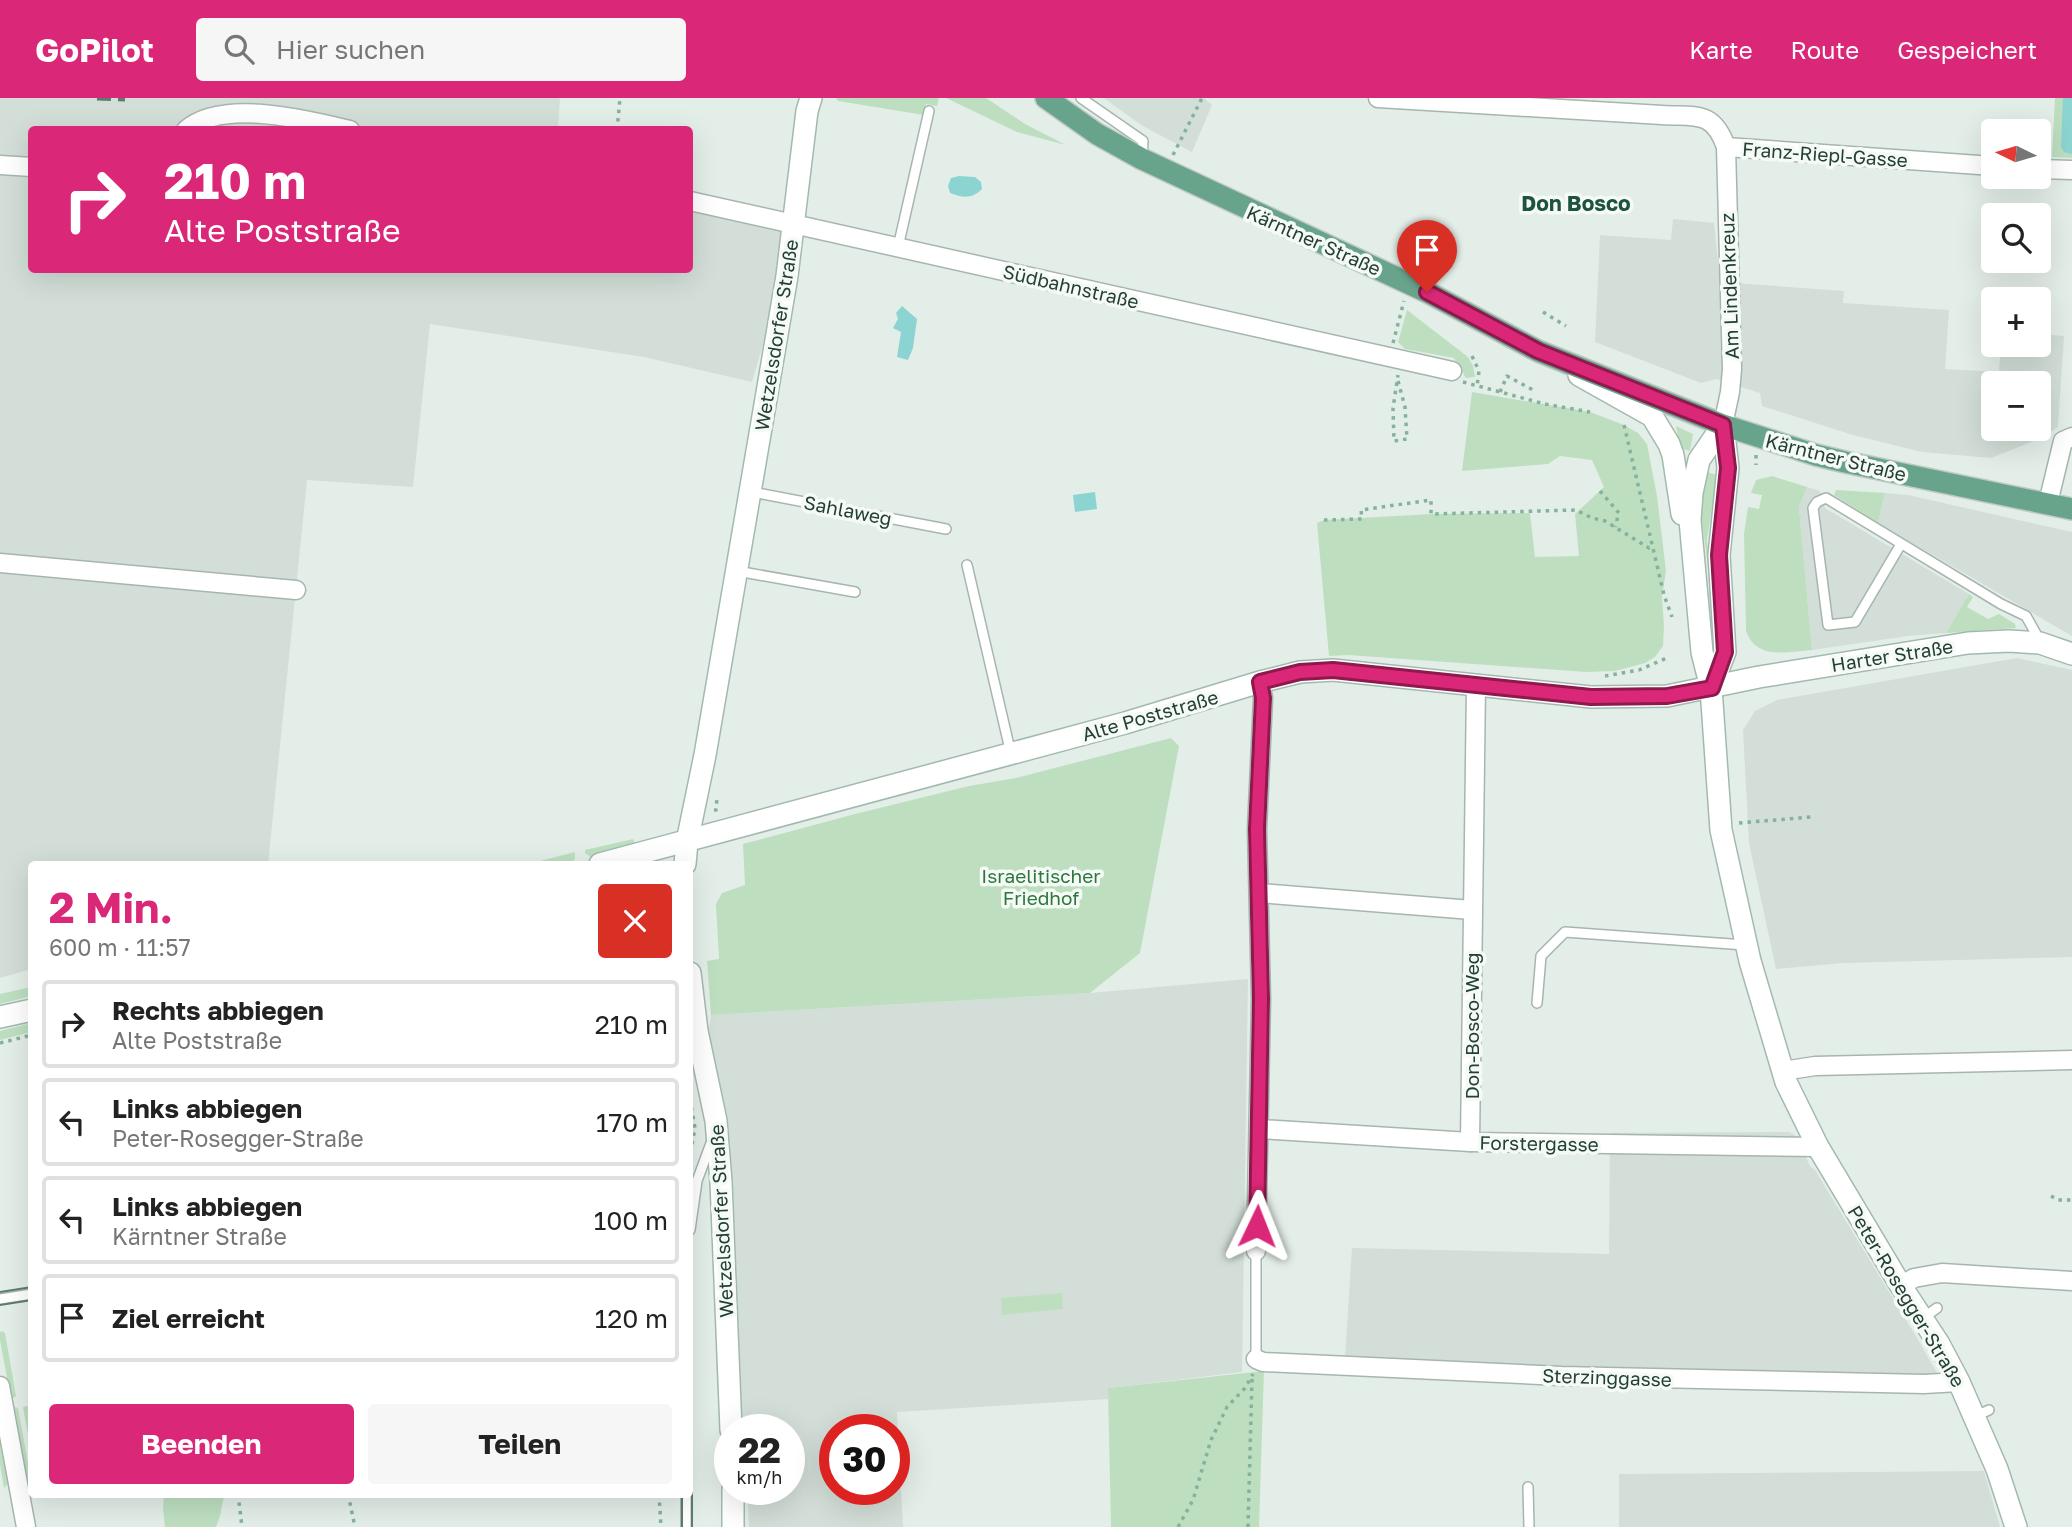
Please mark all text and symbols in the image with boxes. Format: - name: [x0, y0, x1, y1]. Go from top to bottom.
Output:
- search box: [196, 18, 686, 81]
- text: GoPilot: [35, 30, 154, 69]
- icon: search: [220, 30, 258, 68]
- text: Hier suchen: [276, 34, 425, 65]
- text: Karte: [1689, 35, 1753, 64]
- text: Route: [1791, 35, 1859, 64]
- text: Gespeichert: [1897, 35, 2037, 64]
- north arrow: [1981, 119, 2051, 189]
- map controls: [1981, 119, 2051, 441]
- street label: Franz-Riepl-Gasse: [1741, 137, 1909, 171]
- text: 210 m: [164, 151, 306, 210]
- icon: right: [49, 154, 140, 245]
- district label: Don Bosco: [1521, 190, 1631, 216]
- street label: Kärntner Straße: [1243, 200, 1385, 280]
- button: search: [1981, 203, 2051, 273]
- text: Alte Poststraße: [164, 211, 400, 249]
- street label: Am Lindenkreuz: [1715, 212, 1743, 360]
- pin: [1397, 220, 1457, 292]
- icon: arrive: [1408, 231, 1446, 269]
- street label: Wetzelsdorfer Straße: [750, 238, 802, 432]
- street label: Südbahnstraße: [1001, 259, 1141, 313]
- button: +: [1981, 287, 2051, 357]
- button: −: [1981, 371, 2051, 441]
- street label: Kärntner Straße: [1763, 428, 1909, 486]
- street label: Sahlaweg: [802, 490, 894, 530]
- street label: Harter Straße: [1829, 634, 1955, 676]
- street label: Alte Poststraße: [1079, 685, 1221, 745]
- park label: Israelitischer Friedhof: [981, 864, 1101, 909]
- text: 2 Min.: [49, 882, 173, 932]
- button: close: [598, 884, 672, 958]
- text: 600 m · 11:57: [49, 933, 191, 961]
- street label: Don-Bosco-Weg: [1460, 953, 1483, 1099]
- text: Rechts abbiegen: [112, 995, 324, 1026]
- icon: right: [53, 1005, 91, 1043]
- text: 210 m: [595, 1009, 668, 1040]
- text: Alte Poststraße: [112, 1026, 282, 1054]
- text: Links abbiegen: [112, 1093, 302, 1124]
- icon: left: [53, 1103, 91, 1141]
- text: 170 m: [596, 1107, 668, 1138]
- text: Peter-Rosegger-Straße: [112, 1124, 364, 1152]
- street label: Wetzelsdorfer Straße: [704, 1124, 738, 1318]
- street label: Forstergasse: [1479, 1130, 1599, 1156]
- position arrow: [1220, 1189, 1294, 1263]
- text: Links abbiegen: [112, 1191, 302, 1222]
- icon: left: [53, 1201, 91, 1239]
- street label: Peter-Rosegger-Straße: [1844, 1201, 1970, 1391]
- text: 100 m: [594, 1205, 668, 1236]
- text: Kärntner Straße: [112, 1222, 287, 1250]
- icon: arrive: [53, 1299, 91, 1337]
- text: Ziel erreicht: [112, 1303, 265, 1334]
- text: 120 m: [595, 1303, 668, 1334]
- street label: Sterzinggasse: [1542, 1363, 1672, 1391]
- button: Beenden: [49, 1404, 354, 1484]
- button: Teilen: [368, 1404, 672, 1484]
- speed limit sign: 30: [819, 1414, 910, 1505]
- text: 22: [738, 1429, 781, 1471]
- text: km/h: [737, 1466, 782, 1488]

